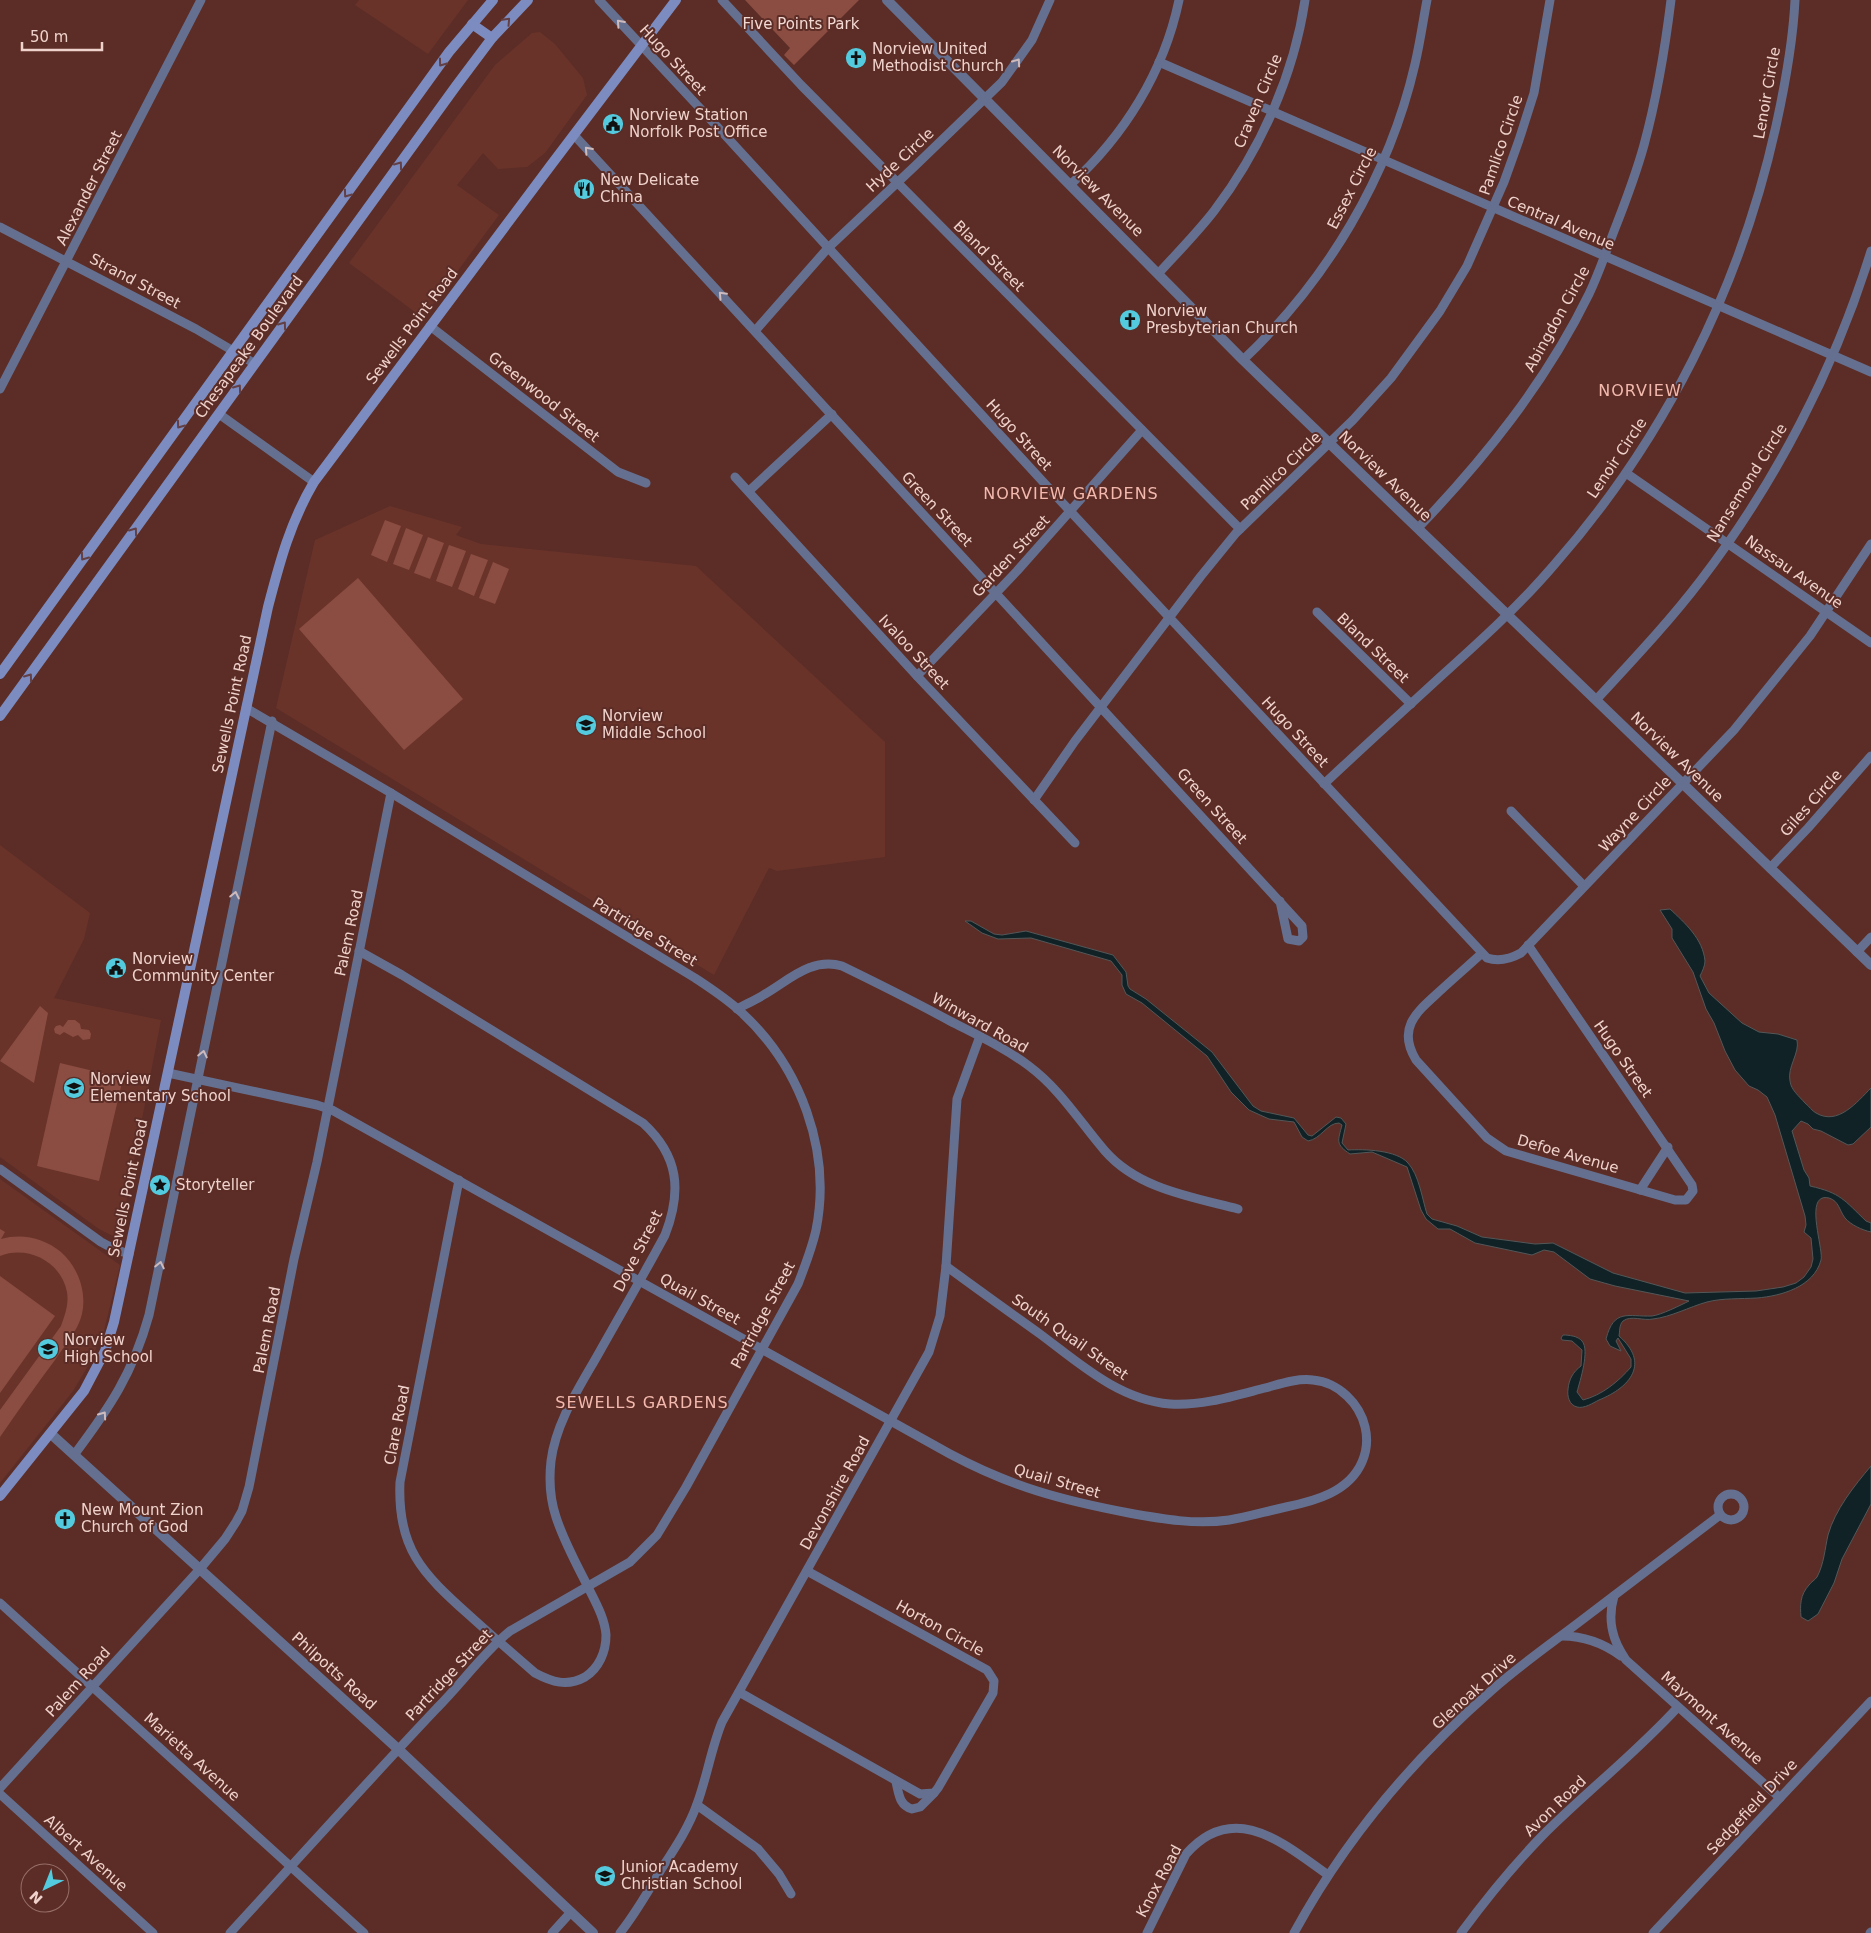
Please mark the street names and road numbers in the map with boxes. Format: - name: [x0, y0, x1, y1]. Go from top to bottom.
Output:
- street label: Hugo Street: [636, 21, 710, 99]
- street label: Lenoir Circle: [1750, 46, 1784, 140]
- street label: Craven Circle: [1230, 51, 1286, 151]
- street label: Pamlico Circle: [1475, 93, 1527, 197]
- street label: Hyde Circle: [862, 124, 938, 196]
- street label: Alexander Street: [52, 128, 126, 248]
- street label: Norview Avenue: [1049, 142, 1147, 240]
- street label: Essex Circle: [1324, 144, 1380, 232]
- street label: Central Avenue: [1504, 192, 1618, 254]
- street label: Bland Street: [950, 217, 1028, 295]
- street label: Strand Street: [87, 250, 184, 313]
- street label: Abingdon Circle: [1521, 263, 1593, 375]
- street label: Sewells Point Road: [362, 264, 462, 388]
- street label: Chesapeake Boulevard: [191, 272, 307, 422]
- street label: Greenwood Street: [485, 348, 603, 446]
- street label: Hugo Street: [982, 396, 1056, 474]
- street label: Lenoir Circle: [1583, 414, 1651, 502]
- street label: Nansemond Circle: [1703, 420, 1791, 546]
- street label: Norview Avenue: [1335, 427, 1435, 525]
- street label: Pamlico Circle: [1237, 428, 1325, 514]
- street label: Green Street: [898, 468, 976, 550]
- street label: Garden Street: [969, 511, 1054, 601]
- street label: Nassau Avenue: [1742, 532, 1846, 612]
- street label: Bland Street: [1333, 609, 1413, 687]
- street label: Ivaloo Street: [875, 611, 953, 693]
- street label: Sewells Point Road: [209, 633, 255, 775]
- street label: Hugo Street: [1258, 693, 1332, 771]
- street label: Norview Avenue: [1627, 708, 1727, 806]
- street label: Green Street: [1173, 764, 1251, 848]
- street label: Giles Circle: [1776, 766, 1846, 840]
- street label: Wayne Circle: [1595, 772, 1675, 856]
- street label: Palem Road: [331, 888, 367, 978]
- street label: Partridge Street: [590, 894, 701, 970]
- street label: Winward Road: [929, 989, 1031, 1057]
- street label: Hugo Street: [1590, 1017, 1656, 1101]
- street label: Sewells Point Road: [105, 1117, 151, 1259]
- street label: Defoe Avenue: [1515, 1131, 1621, 1177]
- street label: Dove Street: [610, 1207, 666, 1295]
- street label: Partridge Street: [727, 1258, 799, 1372]
- street label: Quail Street: [657, 1270, 743, 1329]
- street label: Palem Road: [250, 1285, 284, 1375]
- street label: South Quail Street: [1008, 1290, 1132, 1384]
- street label: Clare Road: [380, 1383, 414, 1467]
- street label: Devonshire Road: [796, 1433, 874, 1553]
- street label: Quail Street: [1012, 1460, 1102, 1502]
- street label: Horton Circle: [893, 1596, 987, 1660]
- street label: Partridge Street: [402, 1625, 496, 1724]
- street label: Philpotts Road: [288, 1628, 380, 1714]
- street label: Palem Road: [42, 1643, 114, 1721]
- street label: Glenoak Drive: [1428, 1649, 1520, 1733]
- street label: Maymont Avenue: [1657, 1668, 1767, 1768]
- street label: Marietta Avenue: [140, 1709, 244, 1805]
- street label: Sedgefield Drive: [1703, 1755, 1801, 1859]
- street label: Avon Road: [1520, 1772, 1590, 1840]
- street label: Albert Avenue: [41, 1811, 131, 1895]
- street label: Knox Road: [1132, 1842, 1186, 1920]

